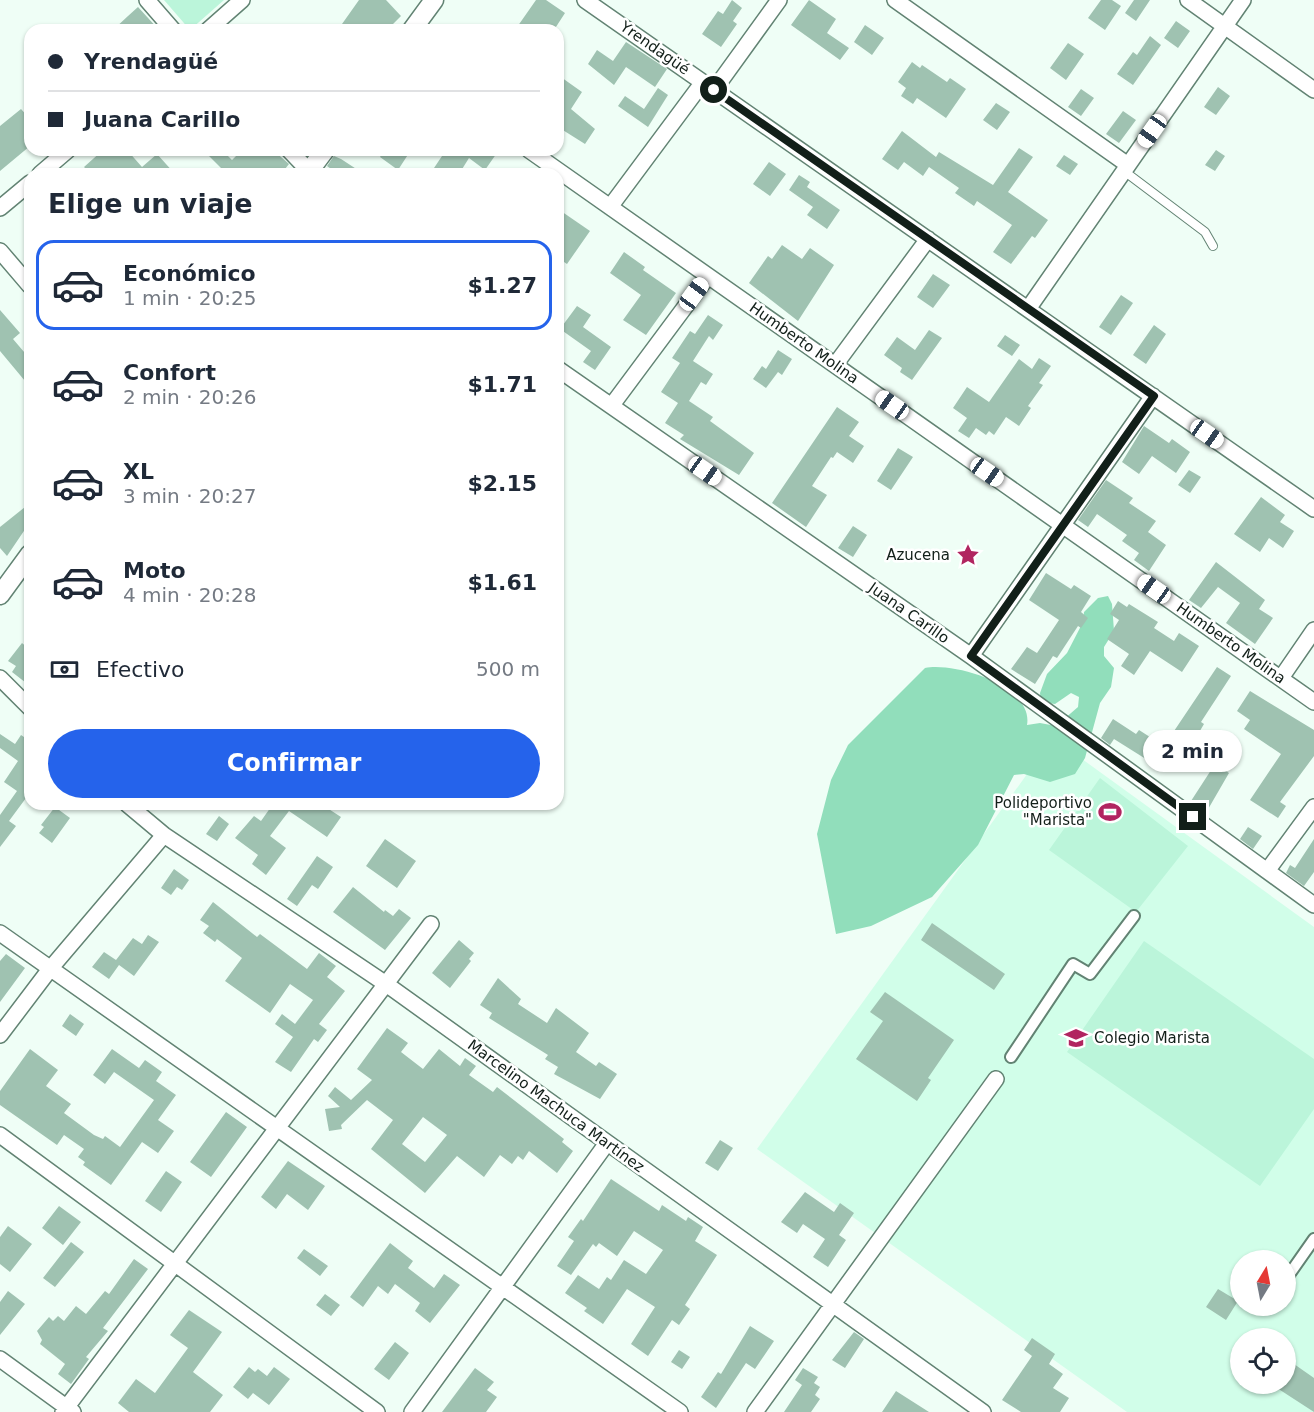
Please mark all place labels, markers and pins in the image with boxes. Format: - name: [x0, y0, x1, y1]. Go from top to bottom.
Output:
- place icon: Azucena: [955, 542, 981, 568]
- place label: Azucena: [886, 546, 950, 564]
- place label: Polideportivo "Marista": [994, 794, 1092, 829]
- sports icon: Polideportivo "Marista": [1097, 799, 1123, 825]
- school or university icon: Colegio Marista: [1063, 1025, 1089, 1051]
- place label: Colegio Marista: [1094, 1029, 1210, 1047]

